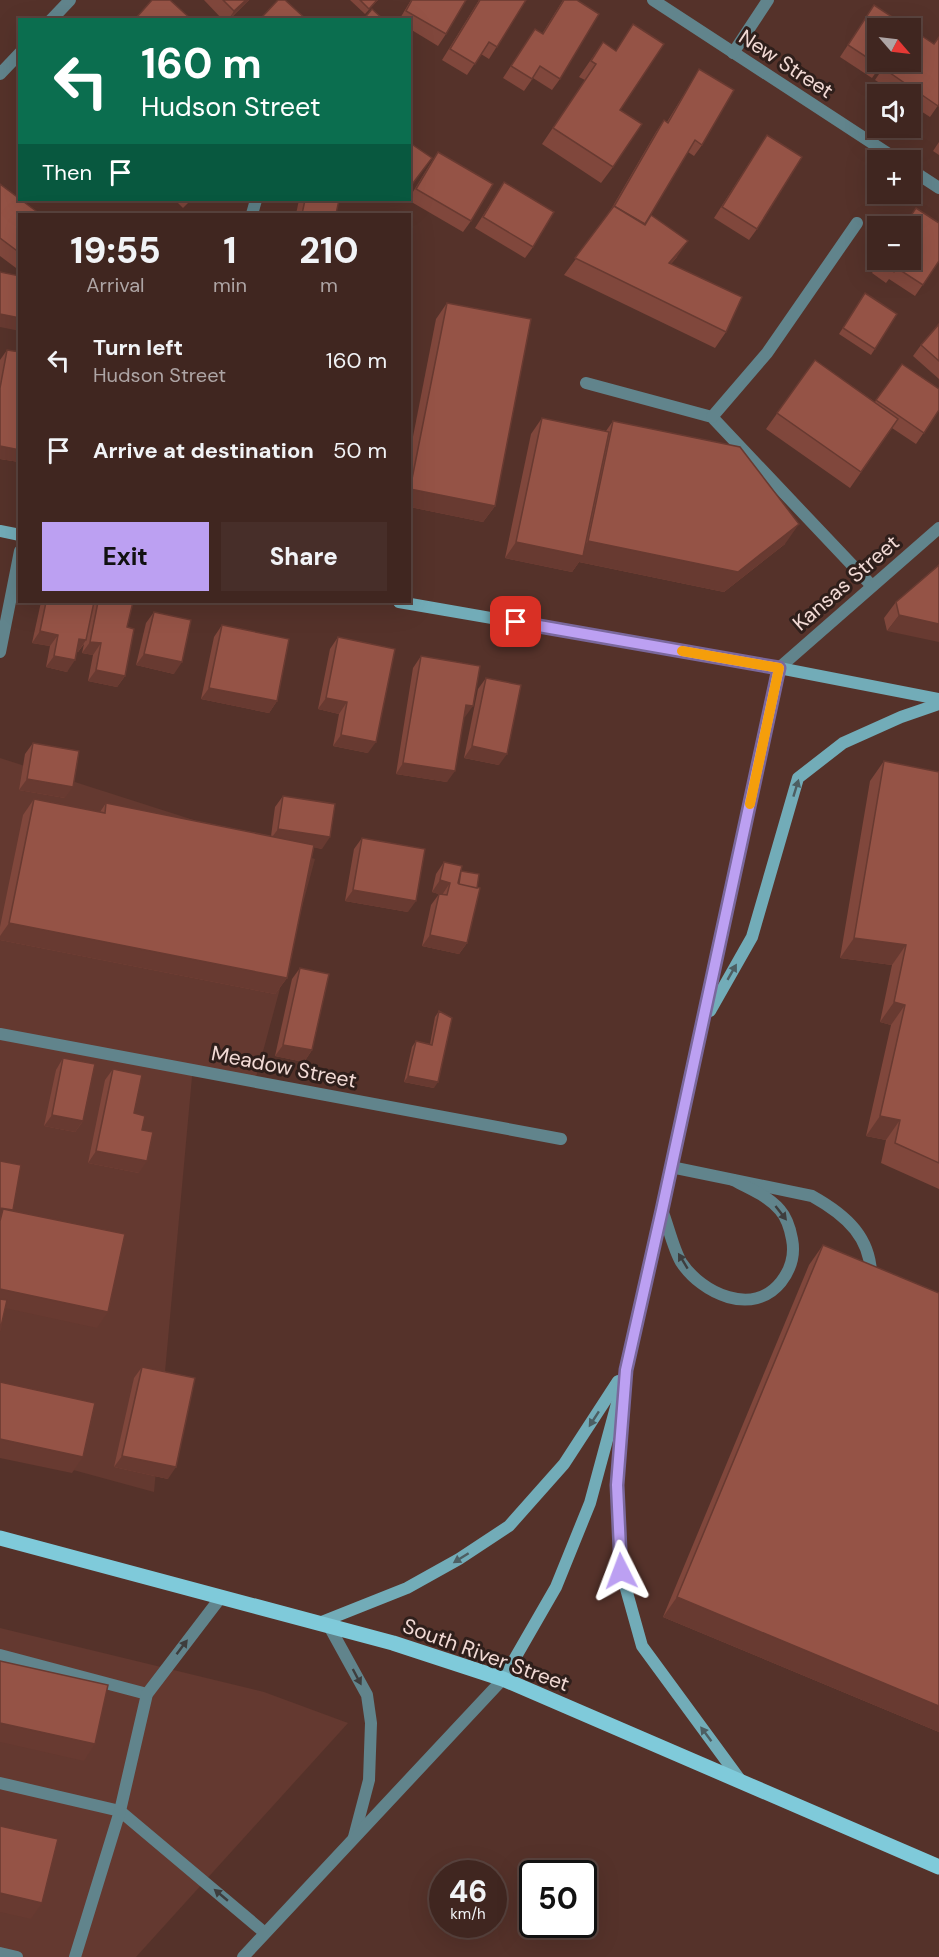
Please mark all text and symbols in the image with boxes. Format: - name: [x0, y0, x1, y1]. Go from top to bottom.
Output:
- north arrow: [867, 18, 921, 72]
- map controls: [867, 18, 921, 270]
- street label: New Street: [733, 23, 839, 105]
- text: 160 m: [141, 36, 262, 91]
- icon: left: [42, 42, 120, 120]
- button: sound: [867, 84, 921, 138]
- text: Hudson Street: [141, 89, 321, 124]
- button: +: [867, 150, 921, 204]
- icon: arrive: [104, 156, 137, 189]
- text: Then: [42, 158, 92, 187]
- button: −: [867, 216, 921, 270]
- text: 19:55: [70, 227, 161, 274]
- text: 1: [223, 227, 237, 274]
- text: 210: [299, 227, 359, 274]
- text: Arrival: [86, 272, 145, 298]
- text: min: [213, 272, 247, 298]
- text: m: [320, 272, 338, 298]
- text: Turn left: [93, 333, 183, 362]
- icon: left: [42, 344, 75, 377]
- text: 160 m: [326, 346, 387, 375]
- text: Hudson Street: [93, 362, 226, 388]
- icon: arrive: [42, 434, 75, 467]
- text: Arrive at destination: [93, 436, 314, 465]
- text: 50 m: [333, 436, 387, 465]
- button: Exit: [42, 522, 209, 591]
- button: Share: [221, 522, 387, 591]
- street label: Kansas Street: [787, 529, 905, 637]
- pin: [490, 596, 541, 647]
- icon: arrive: [499, 605, 532, 638]
- one-way arrow: [792, 779, 801, 797]
- one-way arrow: [727, 963, 737, 980]
- street label: Meadow Street: [209, 1039, 359, 1095]
- one-way arrow: [774, 1205, 787, 1221]
- one-way arrow: [677, 1253, 688, 1269]
- one-way arrow: [589, 1411, 600, 1427]
- position arrow: [589, 1539, 653, 1603]
- one-way arrow: [453, 1552, 469, 1563]
- street label: South River Street: [399, 1612, 573, 1698]
- one-way arrow: [176, 1639, 189, 1655]
- one-way arrow: [353, 1668, 362, 1685]
- one-way arrow: [700, 1727, 712, 1743]
- speed limit sign: 50: [519, 1860, 597, 1938]
- text: 46: [449, 1872, 487, 1911]
- one-way arrow: [213, 1889, 229, 1902]
- text: km/h: [450, 1904, 486, 1924]

